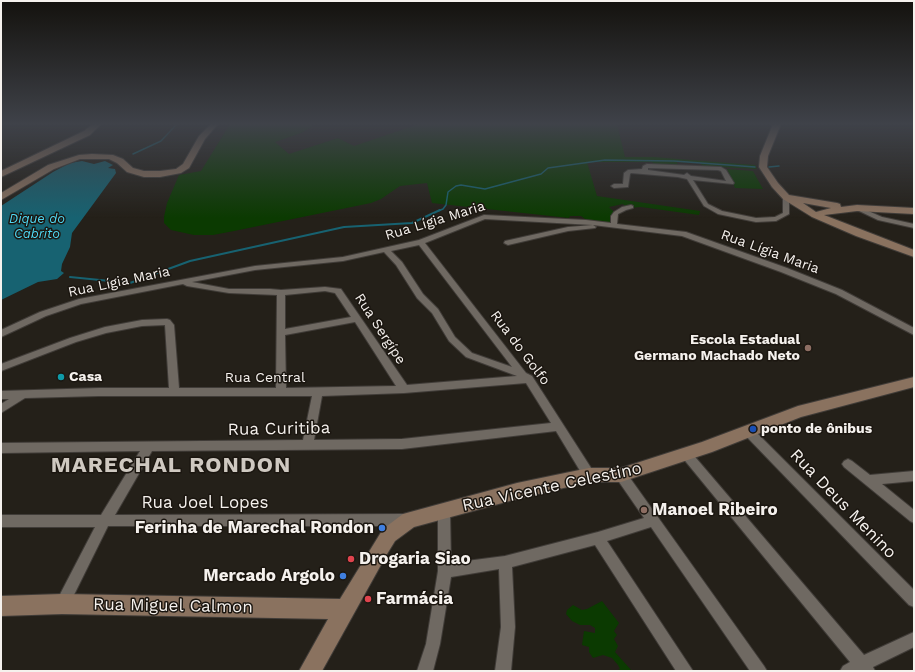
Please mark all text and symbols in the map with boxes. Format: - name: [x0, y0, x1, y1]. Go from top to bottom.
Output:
- street label: Rua Lígia Maria: [383, 198, 487, 244]
- water label: Dique do Cabrito: [9, 211, 65, 242]
- street label: Rua Lígia Maria: [718, 226, 822, 278]
- street label: Rua Lígia Maria: [67, 263, 171, 301]
- street label: Rua Sergípe: [351, 290, 409, 368]
- street label: Rua do Golfo: [487, 307, 553, 389]
- place label: Escola Estadual Germano Machado Neto: [634, 332, 800, 364]
- marker: Escola Estadual Germano Machado Neto: [803, 343, 813, 353]
- place label: Casa: [69, 369, 102, 385]
- street label: Rua Central: [225, 370, 305, 386]
- marker: Casa: [56, 372, 66, 382]
- street label: Rua Curitiba: [228, 418, 330, 440]
- place label: ponto de ônibus: [761, 421, 872, 437]
- marker: ponto de ônibus: [748, 424, 758, 434]
- street label: Rua Deus Menino: [786, 445, 900, 563]
- district label: MARECHAL RONDON: [51, 453, 291, 479]
- street label: Rua Vicente Celestino: [460, 458, 644, 516]
- street label: Rua Joel Lopes: [141, 493, 269, 513]
- place label: Manoel Ribeiro: [652, 500, 778, 520]
- marker: Manoel Ribeiro: [639, 505, 649, 515]
- place label: Ferinha de Marechal Rondon: [135, 518, 374, 538]
- marker: Ferinha de Marechal Rondon: [377, 523, 387, 533]
- place label: Drogaria Siao: [359, 549, 471, 569]
- marker: Drogaria Siao: [346, 554, 356, 564]
- place label: Mercado Argolo: [203, 566, 335, 586]
- marker: Mercado Argolo: [338, 571, 348, 581]
- place label: Farmácia: [376, 589, 453, 609]
- street label: Rua Miguel Calmon: [93, 594, 253, 618]
- marker: Farmácia: [363, 594, 373, 604]

